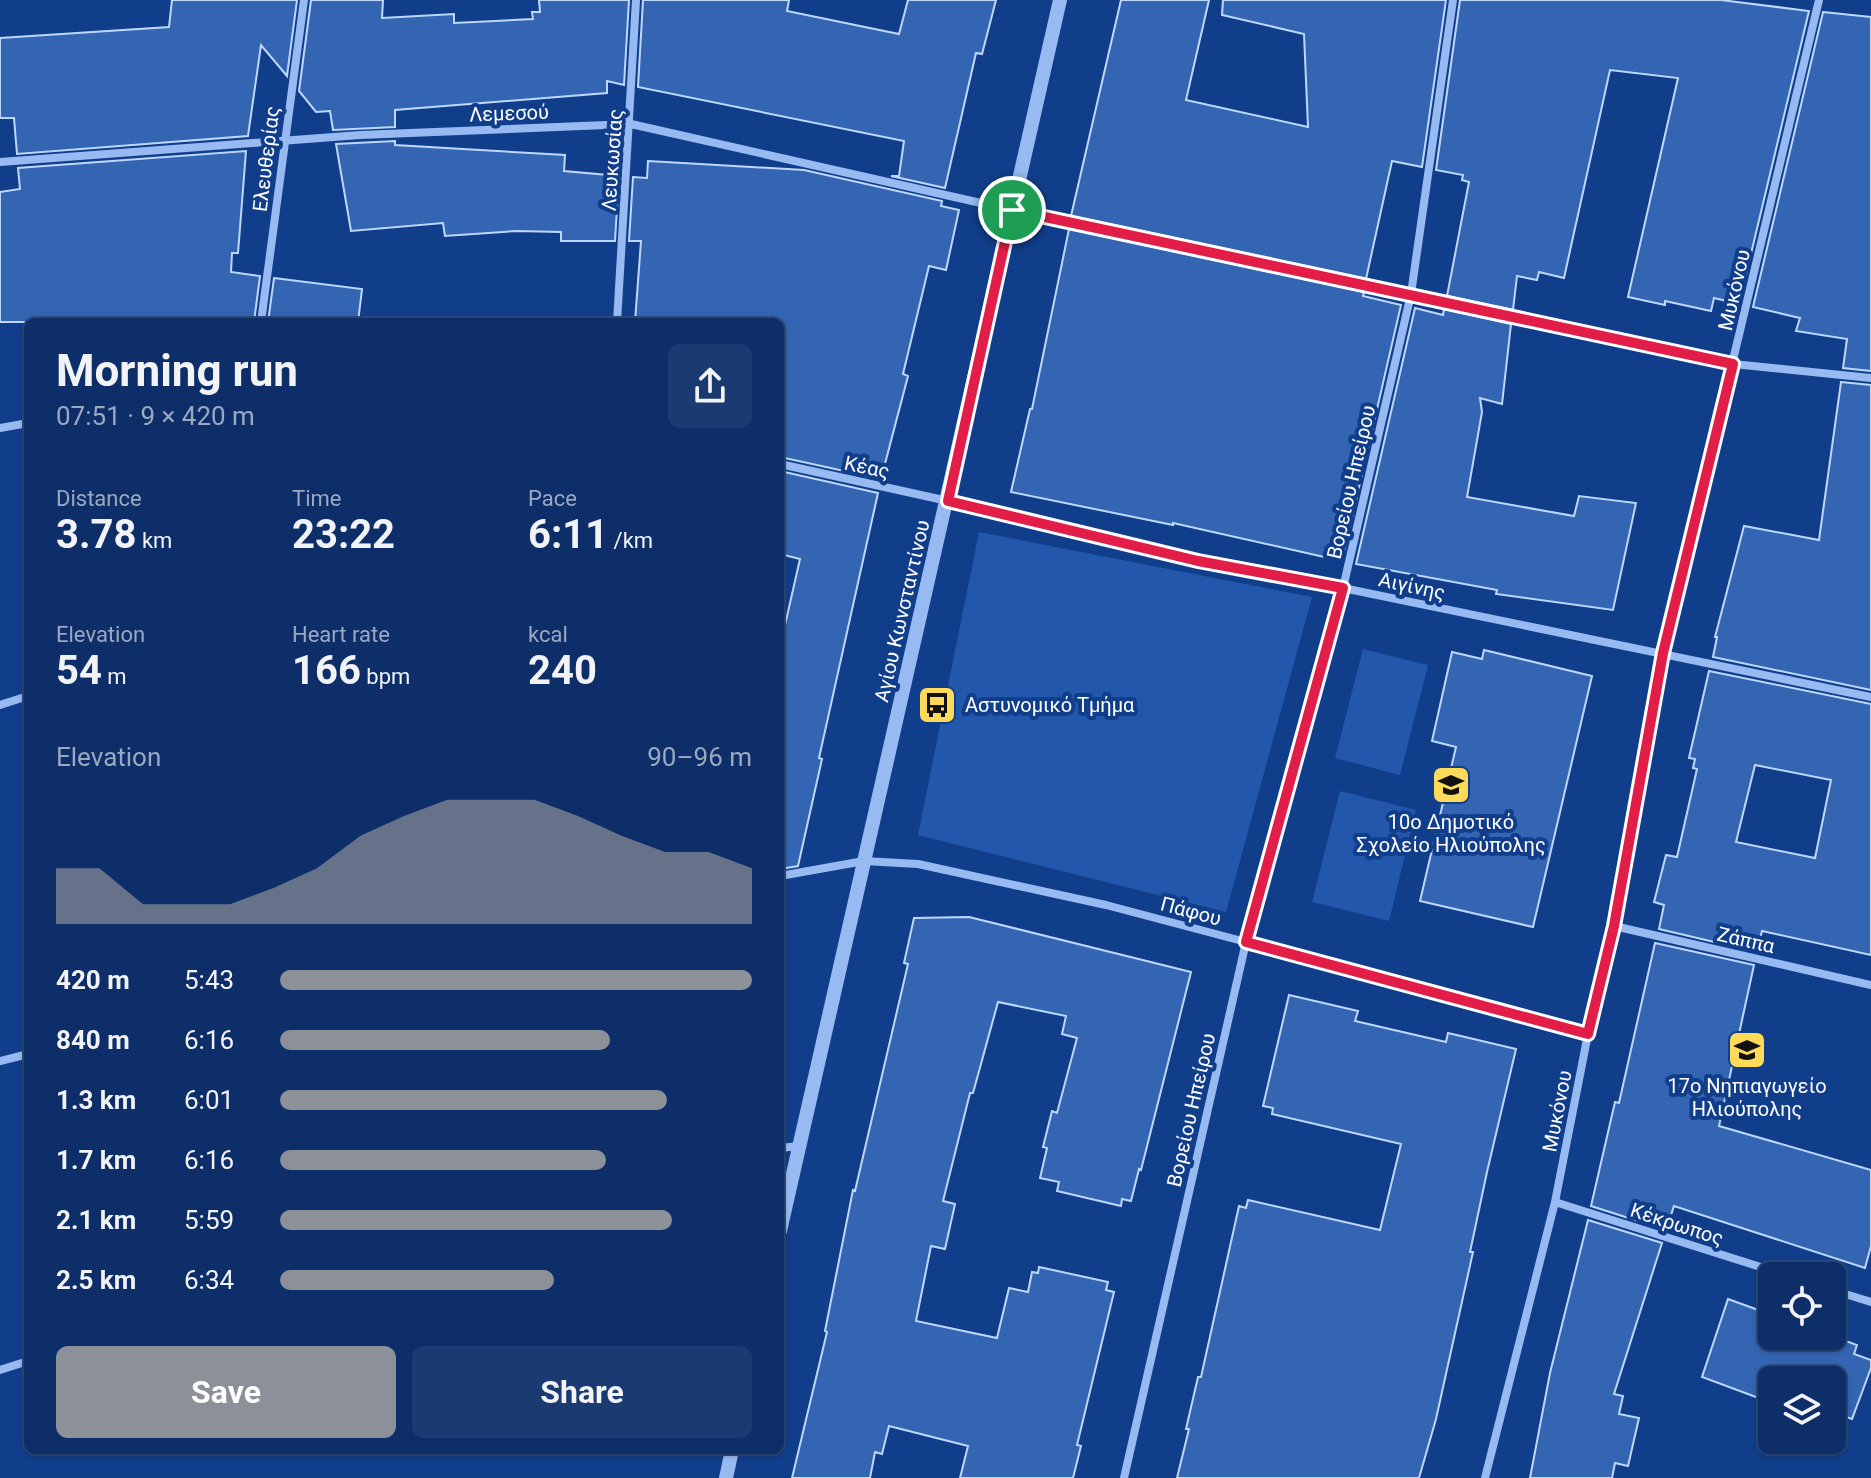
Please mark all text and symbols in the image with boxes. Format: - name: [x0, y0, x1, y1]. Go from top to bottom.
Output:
- street label: Λεμεσού: [469, 100, 549, 126]
- street label: Ελευθερίας: [248, 105, 284, 213]
- street label: Λευκωσίας: [596, 108, 628, 212]
- pin: [978, 176, 1046, 244]
- icon: arrive: [990, 188, 1034, 232]
- street label: Μυκόνου: [1713, 247, 1755, 333]
- button: share: [668, 344, 752, 428]
- text: Morning run: [56, 345, 298, 397]
- text: 07:51 · 9 × 420 m: [56, 401, 255, 431]
- street label: Βορείου Ηπείρου: [1322, 403, 1380, 561]
- street label: Κέας: [842, 451, 892, 483]
- text: Distance: [56, 486, 142, 511]
- text: Time: [292, 486, 341, 511]
- text: Pace: [528, 486, 577, 511]
- text: 3.78: [56, 511, 136, 558]
- text: 23:22: [292, 511, 395, 558]
- text: 6:11: [528, 511, 608, 558]
- street label: Αγίου Κωνσταντίνου: [869, 518, 935, 704]
- text: km: [136, 528, 172, 553]
- text: /km: [608, 528, 653, 553]
- street label: Αιγίνης: [1377, 567, 1447, 605]
- text: Elevation: [56, 622, 145, 647]
- text: Heart rate: [292, 622, 390, 647]
- text: kcal: [528, 622, 568, 647]
- text: 54: [56, 647, 102, 694]
- text: 166: [292, 647, 361, 694]
- text: 240: [528, 647, 597, 694]
- text: m: [102, 664, 127, 689]
- text: bpm: [361, 664, 410, 689]
- bus stop icon: Αστυνομικό Τμήμα: [916, 684, 958, 726]
- place label: Αστυνομικό Τμήμα: [965, 693, 1135, 717]
- text: Elevation: [56, 742, 161, 772]
- text: 90–96 m: [647, 742, 752, 772]
- school or university icon: 10ο Δημοτικό Σχολείο Ηλιούπολης: [1430, 764, 1472, 806]
- place label: 10ο Δημοτικό Σχολείο Ηλιούπολης: [1356, 810, 1546, 857]
- street label: Πάφου: [1158, 891, 1224, 931]
- street label: Ζάππα: [1715, 922, 1778, 958]
- text: 420 m: [56, 965, 130, 995]
- text: 5:43: [184, 965, 234, 995]
- text: 840 m: [56, 1025, 130, 1055]
- text: 6:16: [184, 1025, 234, 1055]
- school or university icon: 17ο Νηπιαγωγείο Ηλιούπολης: [1726, 1029, 1768, 1071]
- street label: Βορείου Ηπείρου: [1162, 1031, 1220, 1189]
- street label: Μυκόνου: [1537, 1068, 1577, 1154]
- place label: 17ο Νηπιαγωγείο Ηλιούπολης: [1667, 1074, 1827, 1121]
- text: 1.3 km: [56, 1085, 136, 1115]
- text: 6:01: [184, 1085, 234, 1115]
- text: 1.7 km: [56, 1145, 136, 1175]
- text: 6:16: [184, 1145, 234, 1175]
- street label: Κέκρωπος: [1627, 1198, 1727, 1250]
- text: 2.1 km: [56, 1205, 136, 1235]
- text: 5:59: [184, 1205, 234, 1235]
- map controls: [1758, 1262, 1846, 1454]
- button: locate: [1758, 1262, 1846, 1350]
- text: 2.5 km: [56, 1265, 136, 1295]
- text: 6:34: [184, 1265, 234, 1295]
- button: Save: [56, 1346, 396, 1438]
- button: Share: [412, 1346, 752, 1438]
- button: layers: [1758, 1366, 1846, 1454]

